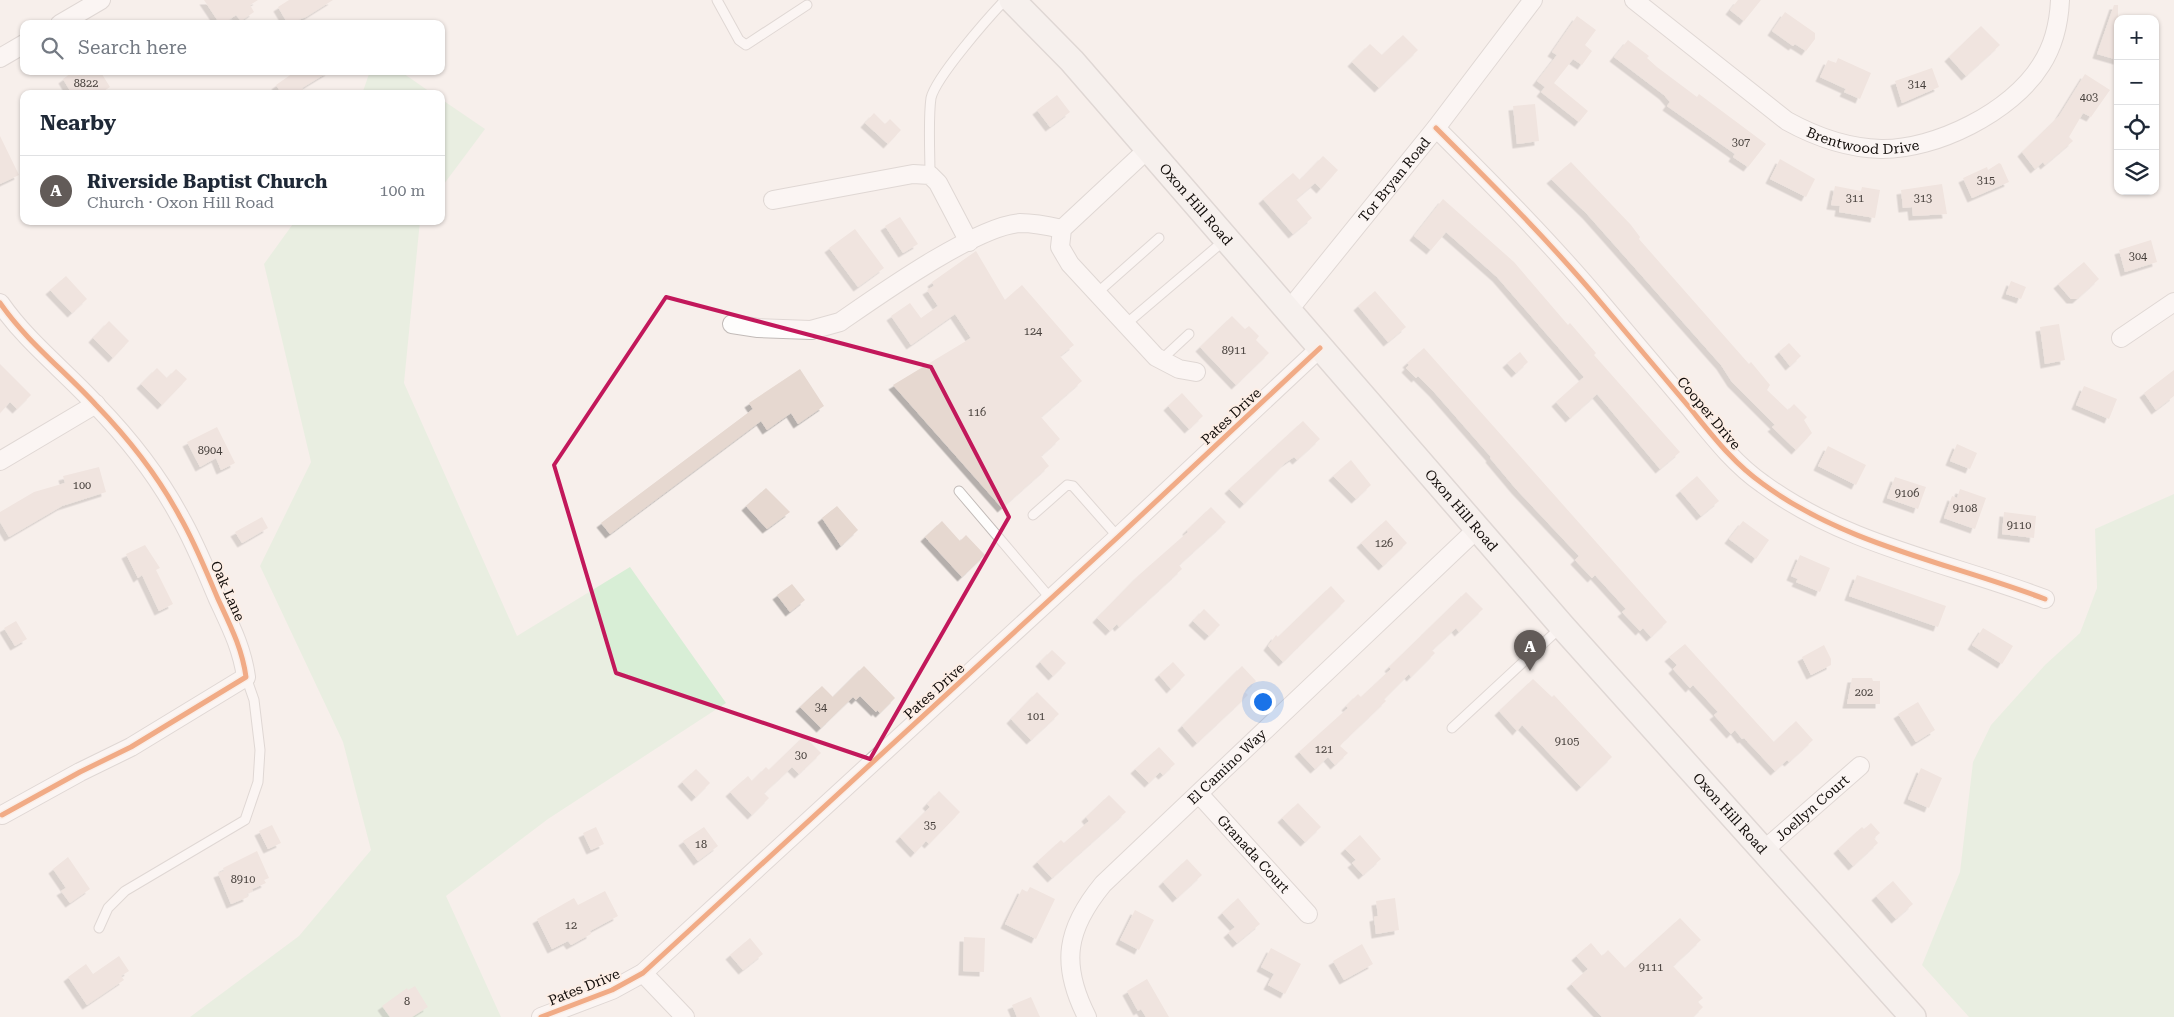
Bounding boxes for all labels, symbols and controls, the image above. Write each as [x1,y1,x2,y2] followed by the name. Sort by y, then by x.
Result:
[2114,15,2159,195] map controls
[2114,15,2159,60] button: +
[20,20,445,75] search box
[38,34,66,62] icon: search
[78,36,187,59] text: Search here
[2114,60,2159,105] button: −
[74,77,98,90] house number: 8822
[1908,78,1927,91] house number: 314
[2080,91,2098,104] house number: 403
[2114,105,2159,150] button: locate
[40,111,116,135] text: Nearby
[1804,124,1921,157] street label: Brentwood Drive
[1355,134,1433,225] street label: Tor Bryan Road
[1732,136,1750,149] house number: 307
[2114,150,2159,195] button: layers
[1156,160,1236,248] street label: Oxon Hill Road
[87,170,327,193] text: Riverside Baptist Church
[1977,174,1995,187] house number: 315
[50,181,62,200] text: A
[379,181,425,200] text: 100 m
[1846,192,1864,205] house number: 311
[1914,192,1932,205] house number: 313
[87,193,274,212] text: Church · Oxon Hill Road
[2129,250,2148,263] house number: 304
[1024,325,1043,338] house number: 124
[1222,344,1246,357] house number: 8911
[1674,373,1744,453] street label: Cooper Drive
[1198,384,1264,448] street label: Pates Drive
[968,406,986,419] house number: 116
[198,444,223,457] house number: 8904
[1422,466,1501,554] street label: Oxon Hill Road
[73,479,91,492] house number: 100
[1895,487,1919,500] house number: 9106
[1953,502,1977,515] house number: 9108
[2007,519,2031,532] house number: 9110
[1375,537,1393,550] house number: 126
[208,558,248,624] street label: Oak Lane
[1514,630,1546,671] pin: A
[901,660,968,722] street label: Pates Drive
[1855,686,1873,699] house number: 202
[1250,689,1276,715] your location
[815,701,828,714] house number: 34
[1027,710,1045,723] house number: 101
[1184,725,1270,808] street label: El Camino Way
[1555,735,1579,748] house number: 9105
[1315,743,1333,756] house number: 121
[795,749,807,762] house number: 30
[1690,770,1770,857] street label: Oxon Hill Road
[1772,772,1852,844] street label: Joellyn Court
[1214,812,1293,896] street label: Granada Court
[924,819,936,832] house number: 35
[695,838,707,851] house number: 18
[231,873,255,886] house number: 8910
[565,919,577,932] house number: 12
[1639,961,1663,974] house number: 9111
[546,965,622,1009] street label: Pates Drive
[404,995,410,1008] house number: 8

